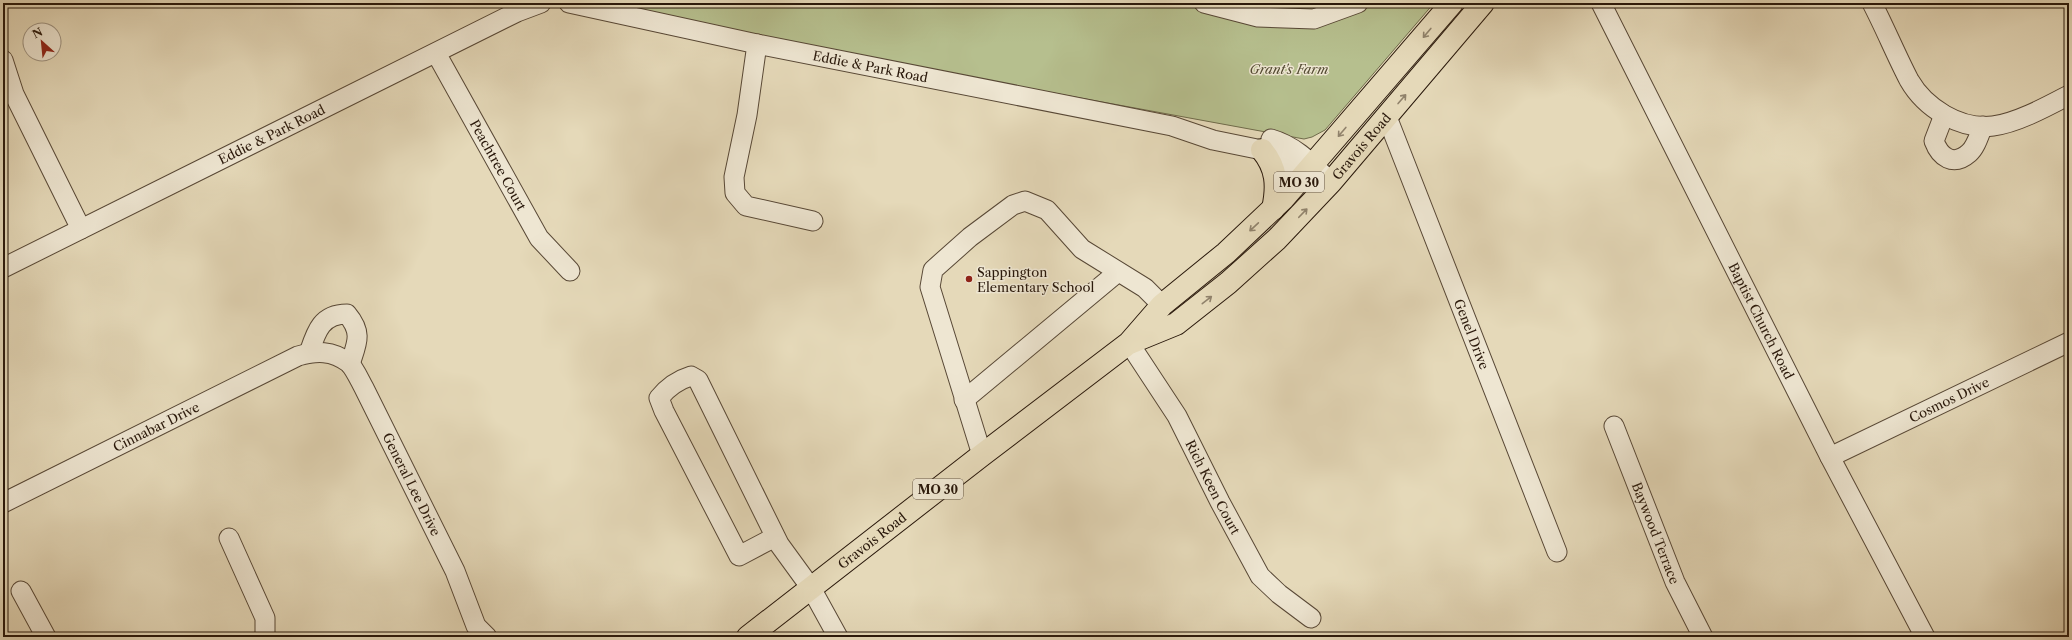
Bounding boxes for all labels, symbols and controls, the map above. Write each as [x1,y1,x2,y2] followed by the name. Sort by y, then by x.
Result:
[22,22,62,62] north arrow
[30,24,45,41] text: N
[1422,27,1431,38] one-way arrow
[811,47,929,86] street label: Eddie & Park Road
[1250,61,1328,77] park label: Grant's Farm
[1397,94,1406,104] one-way arrow
[216,101,328,168] street label: Eddie & Park Road
[1329,110,1394,183] street label: Gravois Road
[467,117,530,213] street label: Peachtree Court
[1338,126,1347,137] one-way arrow
[1274,172,1324,192] road number: MO 30
[1298,208,1308,218] one-way arrow
[1249,222,1259,232] one-way arrow
[1725,260,1797,382] street label: Baptist Church Road
[977,264,1095,295] place label: Sappington Elementary School
[964,274,974,284] marker: Sappington Elementary School
[1201,296,1212,305] one-way arrow
[1451,296,1493,372] street label: Genel Drive
[1906,374,1992,426] street label: Cosmos Drive
[110,399,202,455] street label: Cinnabar Drive
[379,430,444,538] street label: General Lee Drive
[1182,437,1244,537] street label: Rich Keen Court
[913,479,963,499] road number: MO 30
[1629,480,1683,586] street label: Baywood Terrace
[835,509,909,572] street label: Gravois Road

